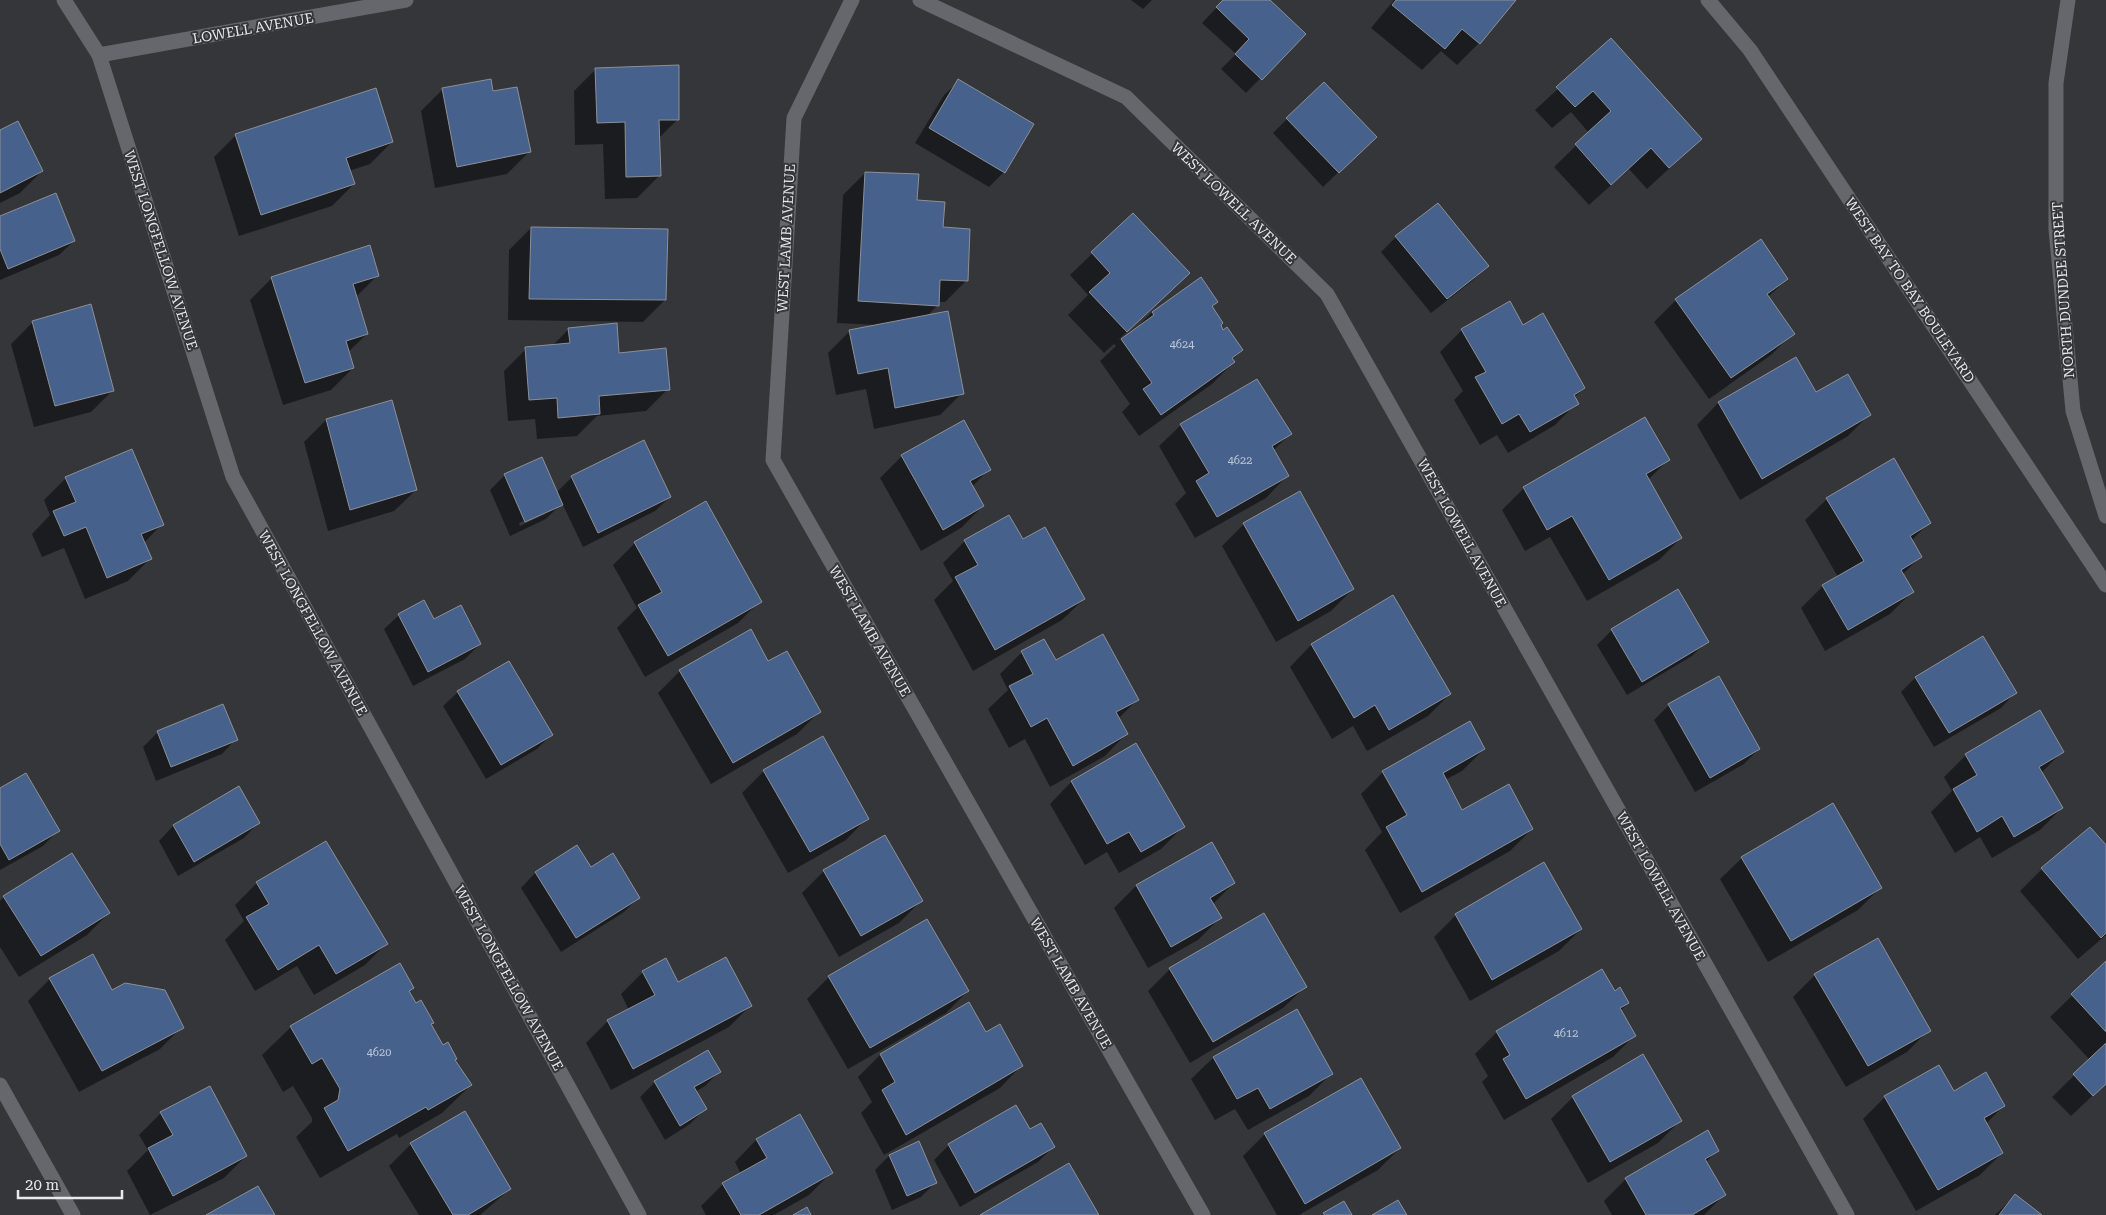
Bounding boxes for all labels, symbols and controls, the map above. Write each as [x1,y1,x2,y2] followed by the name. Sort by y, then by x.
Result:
[191,9,315,47] street label: LOWELL AVENUE
[1168,139,1300,267] street label: WEST LOWELL AVENUE
[121,148,201,352] street label: WEST LONGFELLOW AVENUE
[774,163,798,313] street label: WEST LAMB AVENUE
[1842,194,1978,386] street label: WEST BAY TO BAY BOULEVARD
[2049,201,2077,379] street label: NORTH DUNDEE STREET
[1170,338,1195,351] house number: 4624
[1228,454,1252,467] house number: 4622
[1414,456,1510,610] street label: WEST LOWELL AVENUE
[255,528,371,718] street label: WEST LONGFELLOW AVENUE
[826,563,914,699] street label: WEST LAMB AVENUE
[1613,809,1709,963] street label: WEST LOWELL AVENUE
[451,883,567,1073] street label: WEST LONGFELLOW AVENUE
[1027,915,1115,1051] street label: WEST LAMB AVENUE
[1554,1027,1578,1040] house number: 4612
[367,1046,391,1059] house number: 4620
[18,1168,121,1200] scale bar
[25,1176,60,1194] text: 20 m

